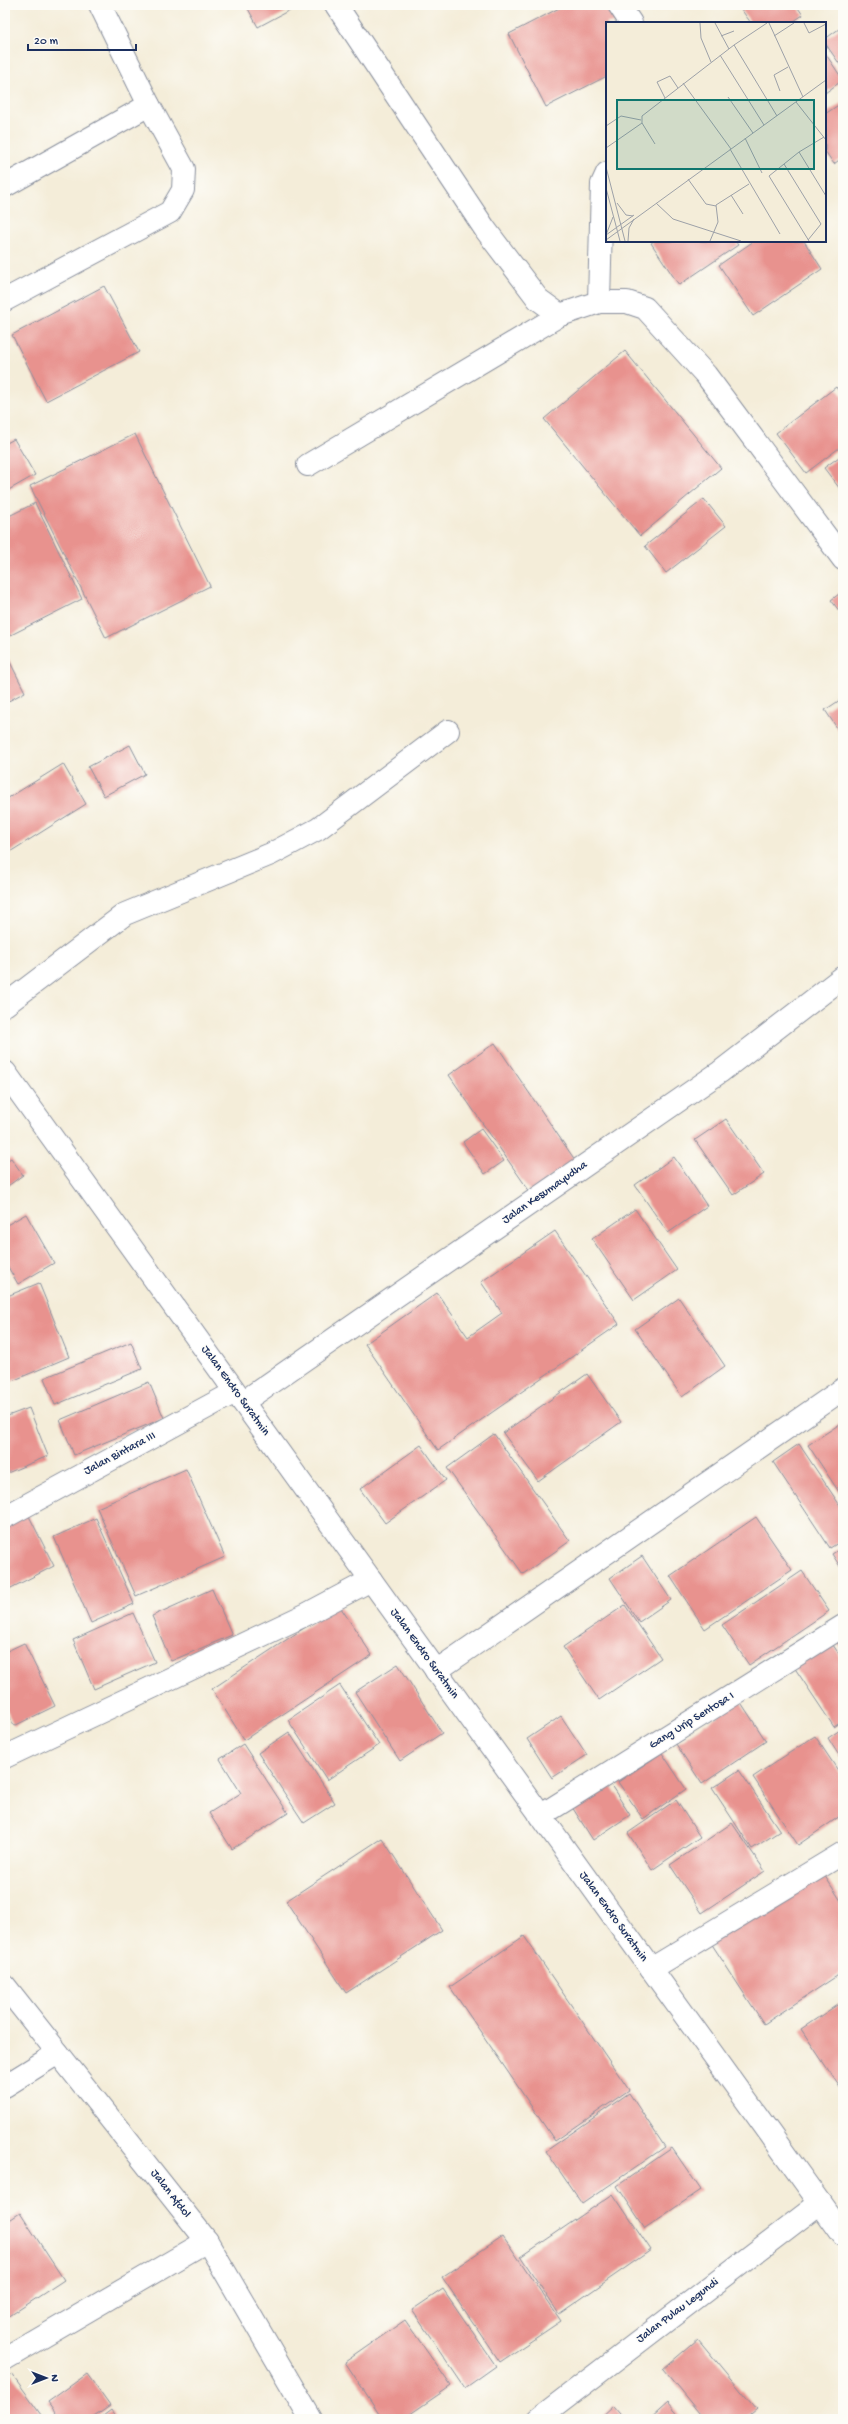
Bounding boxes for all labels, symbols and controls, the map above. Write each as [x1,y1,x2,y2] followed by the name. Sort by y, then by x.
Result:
[606,22,826,242] inset map
[28,26,136,52] scale bar
[34,35,59,49] text: 20 m
[500,1158,590,1228] street label: Jalan Kesumayudha
[198,1343,273,1439] street label: Jalan Endro Suratmin
[82,1429,158,1479] street label: Jalan Bintara III
[387,1606,462,1702] street label: Jalan Endro Suratmin
[647,1689,737,1753] street label: Gang Urip Sentosa I
[576,1869,651,1965] street label: Jalan Endro Suratmin
[147,2167,193,2221] street label: Jalan Afdol
[634,2275,722,2346] street label: Jalan Pulau Legundi
[26,2358,66,2398] north arrow
[48,2374,60,2382] text: N

